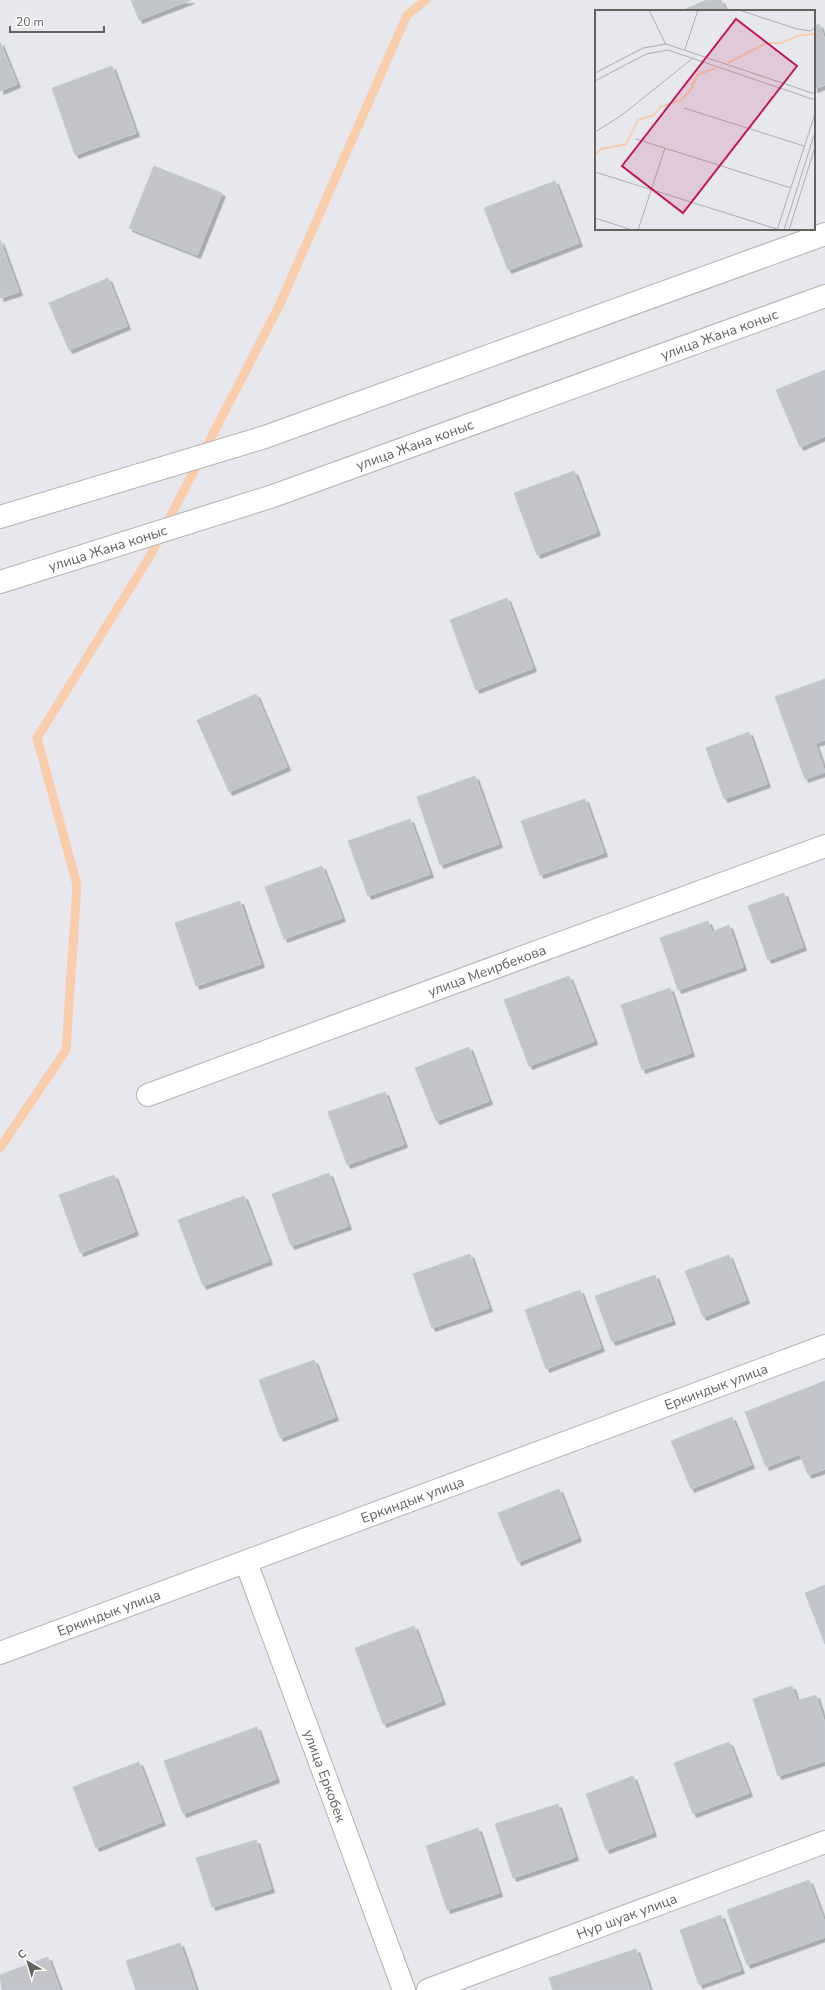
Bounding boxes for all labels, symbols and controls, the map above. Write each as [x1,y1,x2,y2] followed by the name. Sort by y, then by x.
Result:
[10,8,104,34] scale bar
[595,10,815,230] inset map
[16,14,44,30] text: 20 m
[658,305,781,365] street label: улица Жана коныс
[354,415,477,475] street label: улица Жана коныс
[46,521,170,576] street label: улица Жана коныс
[425,940,549,1001] street label: улица Меирбекова
[662,1359,771,1415] street label: Еркиндык улица
[358,1472,467,1528] street label: Еркиндык улица
[55,1585,163,1641] street label: Еркиндык улица
[299,1727,350,1826] street label: улица Еркобек
[574,1889,680,1944] street label: Нур шуак улица
[8,1942,48,1982] north arrow
[15,1946,30,1963] text: С

